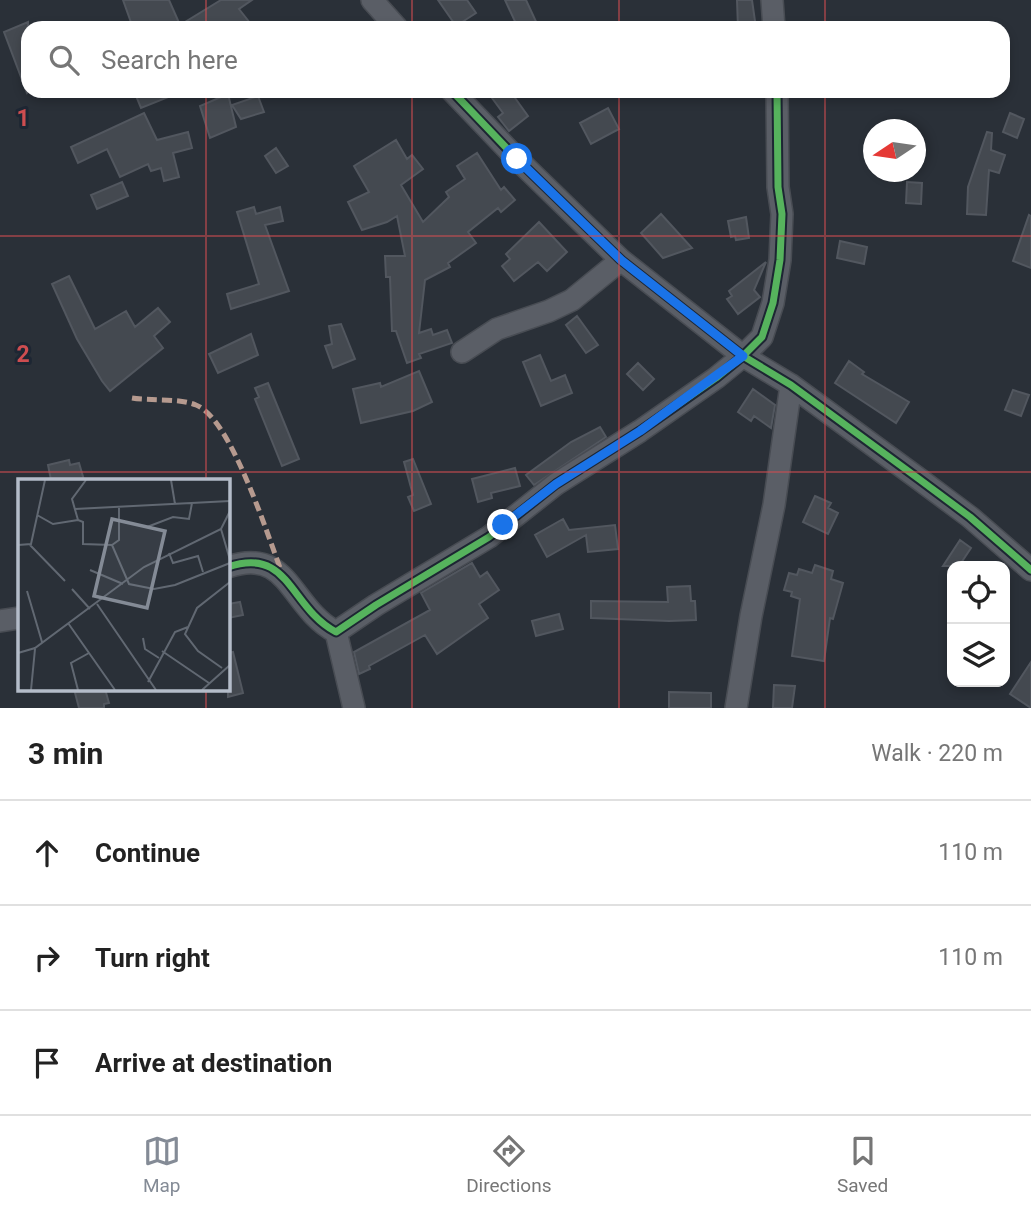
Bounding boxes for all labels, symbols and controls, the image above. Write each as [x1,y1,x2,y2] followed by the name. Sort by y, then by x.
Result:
[21,21,1010,98] search box
[45,41,83,79] icon: search
[101,45,238,75] text: Search here
[16,105,30,132] text: 1
[863,119,926,182] north arrow
[501,143,532,174] route start
[16,341,30,368] text: 2
[18,479,229,690] inset map
[487,509,518,540] route end
[947,561,1010,687] map controls
[947,561,1010,624] button: locate
[947,624,1010,687] button: layers
[28,736,103,771] text: 3 min
[871,740,1003,767] text: Walk · 220 m
[28,834,66,872] icon: ahead
[95,838,200,868] text: Continue
[938,839,1003,866] text: 110 m
[28,939,66,977] icon: right
[95,943,210,973] text: Turn right
[938,944,1003,971] text: 110 m
[28,1044,66,1082] icon: arrive
[95,1048,332,1078] text: Arrive at destination
[143,1132,181,1197] tab: Map
[466,1132,551,1197] tab: Directions
[837,1132,888,1197] tab: Saved

